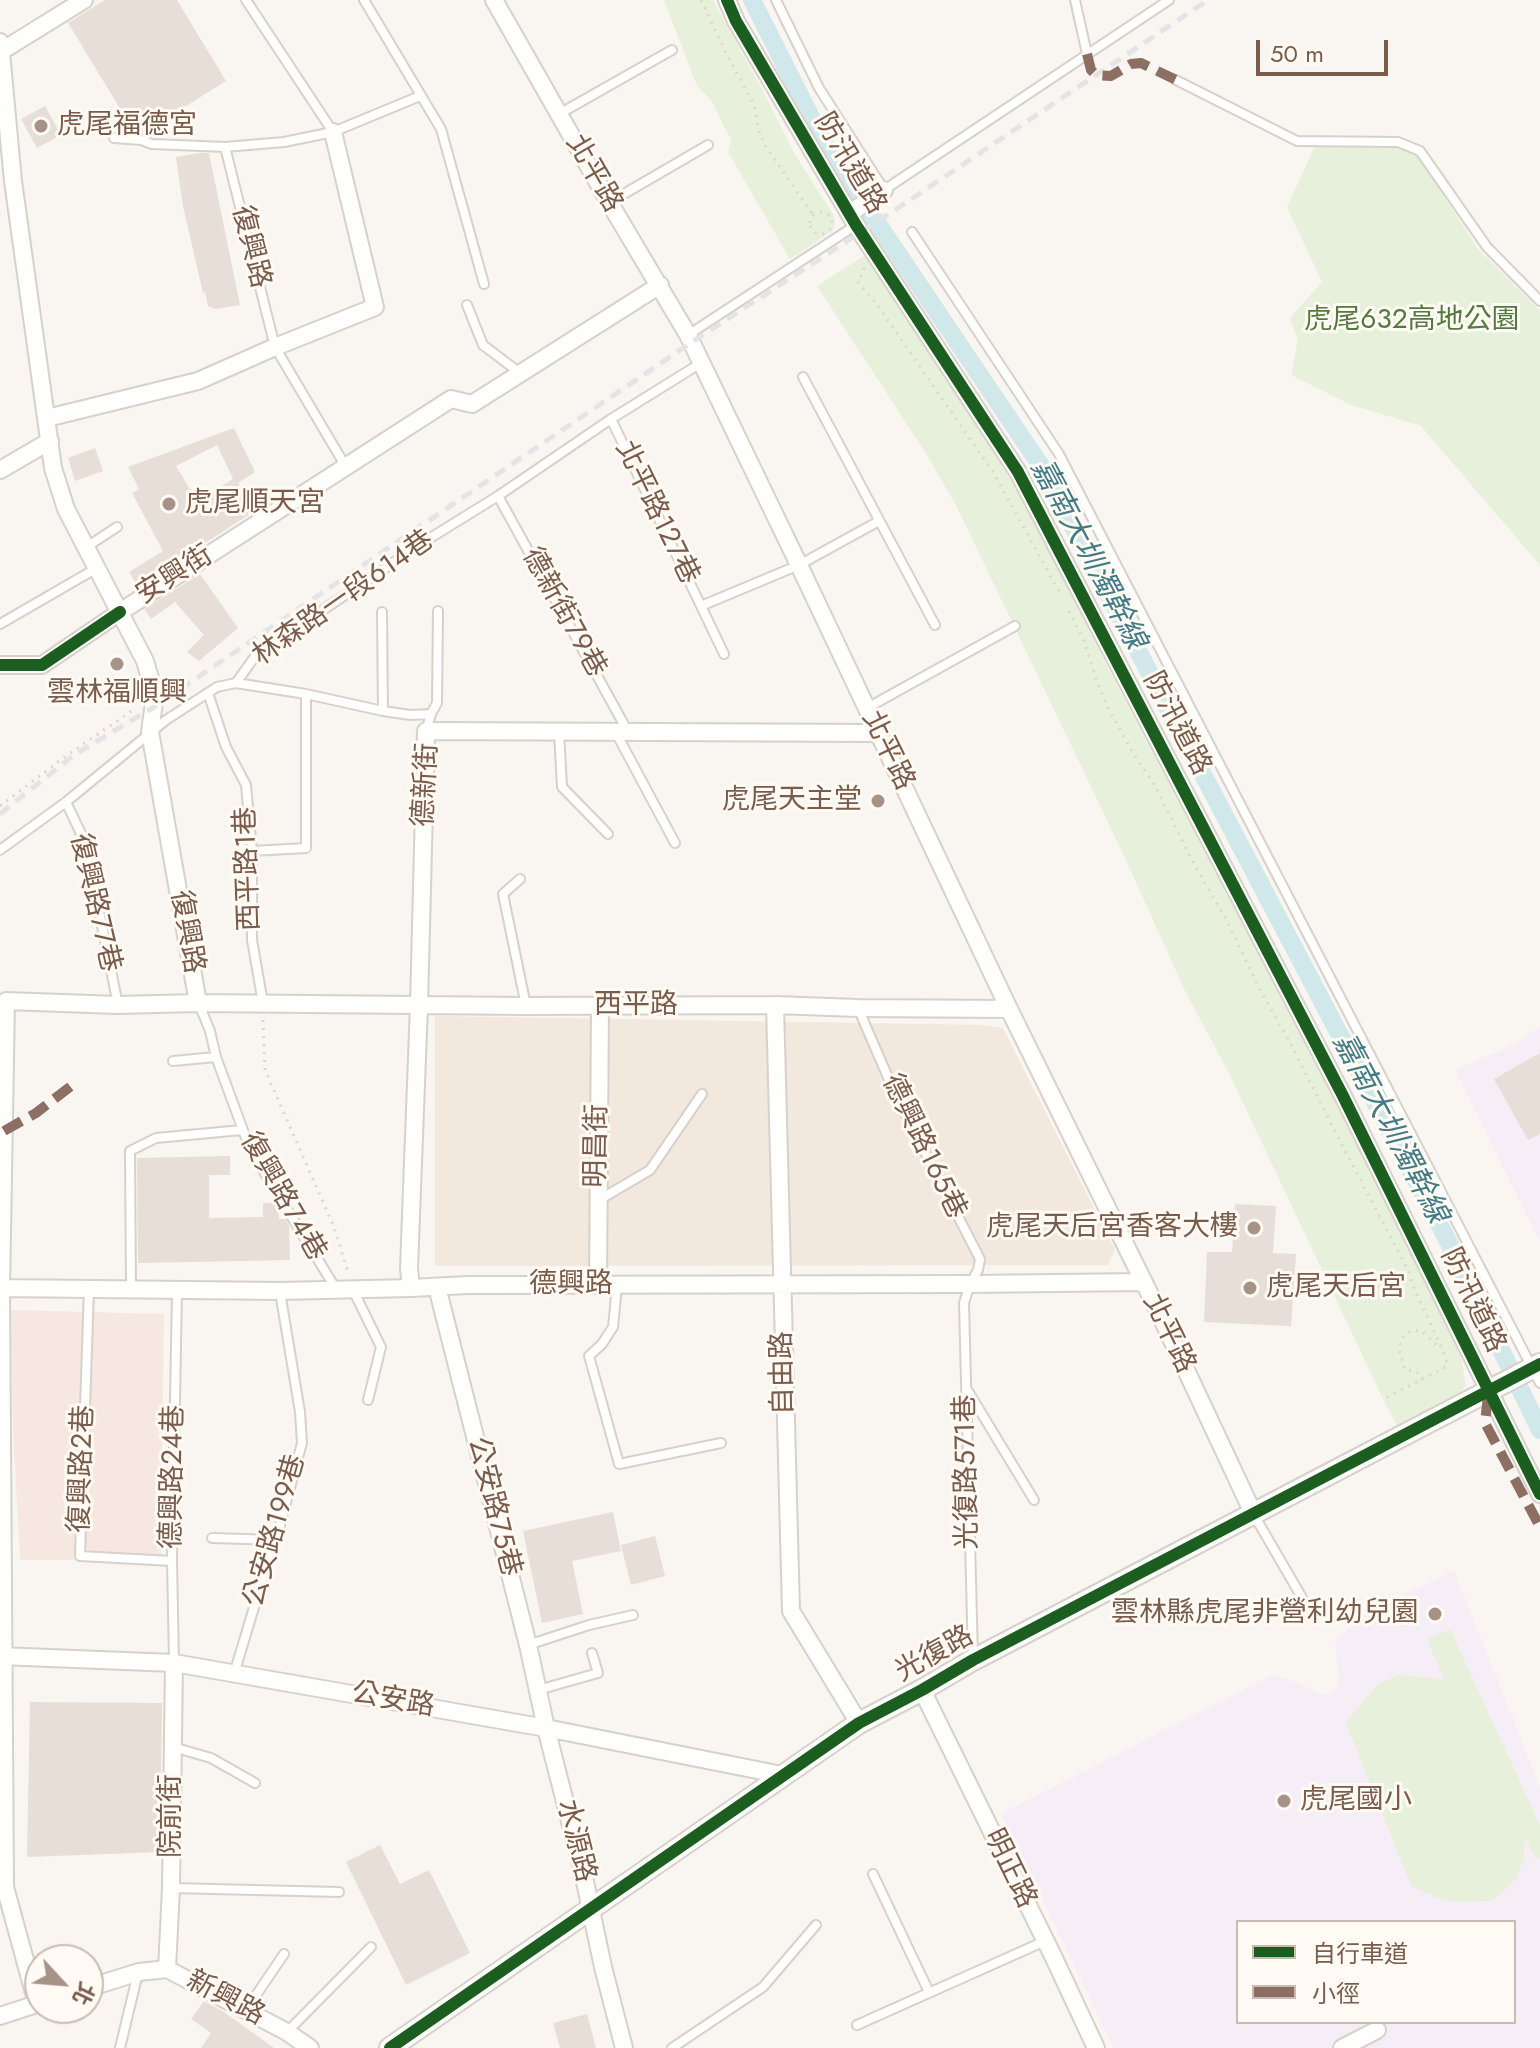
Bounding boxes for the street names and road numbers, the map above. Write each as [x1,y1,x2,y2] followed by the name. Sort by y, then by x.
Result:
[806,107,892,221] street label: 防汛道路
[557,129,629,219] street label: 北平路
[224,202,276,292] street label: 復興路
[607,436,705,590] street label: 北平路127巷
[247,524,441,674] street label: 林森路一段614巷
[130,539,220,613] street label: 安興街
[514,542,612,684] street label: 德新街79巷
[1135,667,1217,781] street label: 防汛道路
[853,706,921,796] street label: 北平路
[408,742,446,828] street label: 德新街
[230,806,268,932] street label: 西平路1巷
[62,830,126,976] street label: 復興路77巷
[162,888,210,976] street label: 復興路
[594,989,678,1023] street label: 西平路
[874,1069,972,1225] street label: 德興路165巷
[580,1104,616,1188] street label: 明昌街
[232,1127,332,1267] street label: 復興路74巷
[1432,1243,1512,1359] street label: 防汛道路
[529,1268,613,1302] street label: 德興路
[1134,1289,1202,1379] street label: 北平路
[766,1331,802,1415] street label: 自由路
[950,1394,986,1550] street label: 光復路571巷
[64,1404,102,1534] street label: 復興路2巷
[156,1405,192,1549] street label: 德興路24巷
[459,1434,527,1580] street label: 公安路75巷
[238,1451,314,1611] street label: 公安路199巷
[890,1620,980,1690] street label: 光復路
[349,1677,437,1725] street label: 公安路
[155,1774,189,1858] street label: 院前街
[549,1796,601,1886] street label: 水源路
[975,1824,1043,1914] street label: 明正路
[180,1964,270,2034] street label: 新興路

